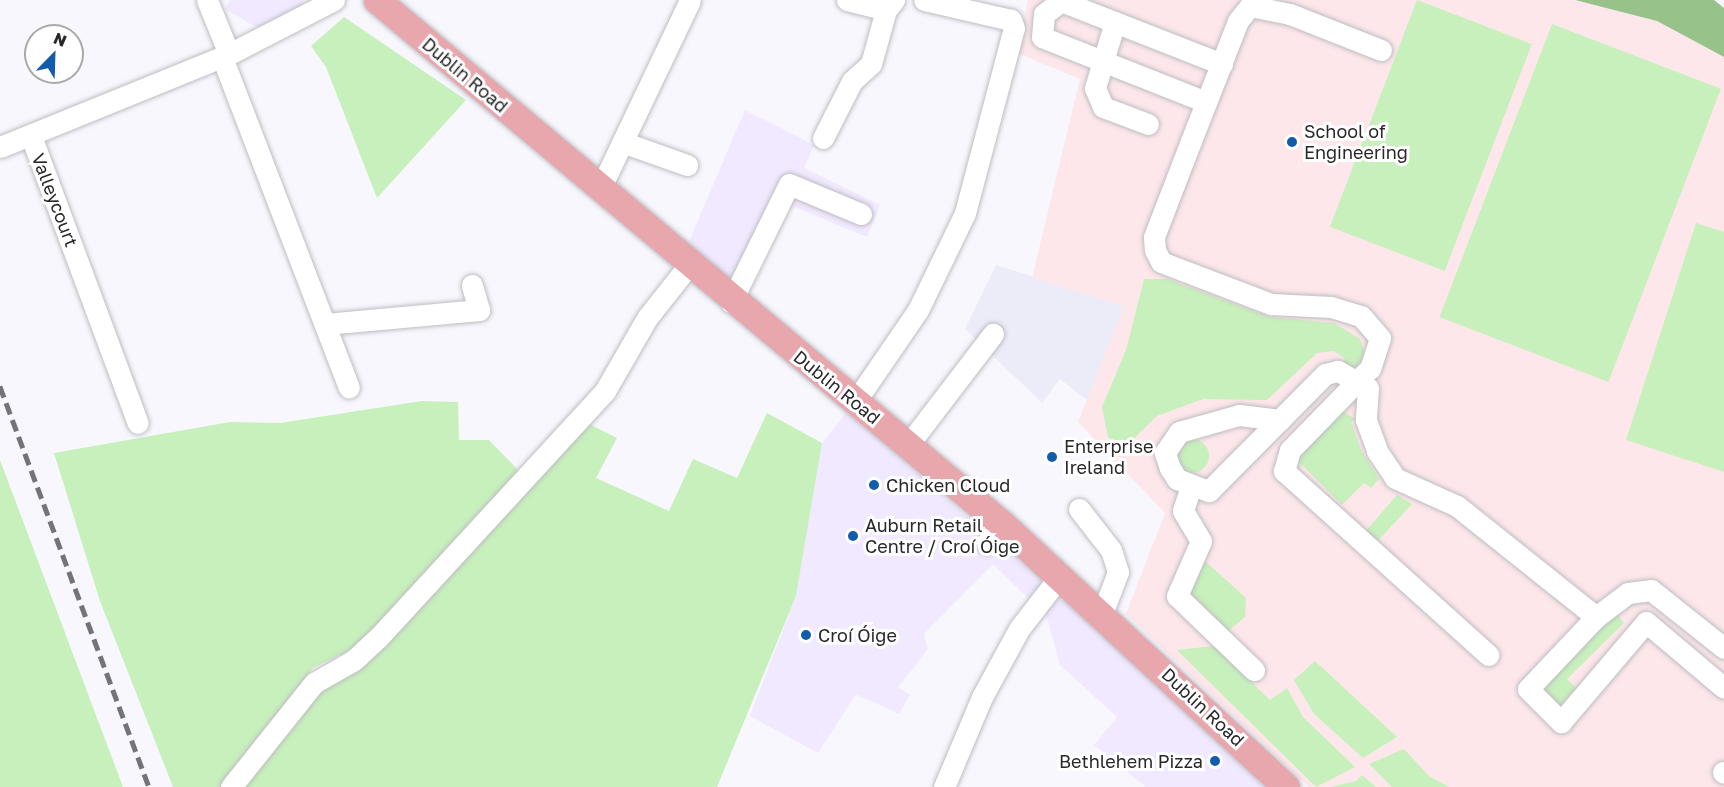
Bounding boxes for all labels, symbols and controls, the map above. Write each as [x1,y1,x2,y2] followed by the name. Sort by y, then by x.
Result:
[24,24,84,84] north arrow
[51,28,70,51] text: N
[418,33,512,117] street label: Dublin Road
[1304,121,1408,164] place label: School of Engineering
[1285,135,1299,149] marker: School of Engineering
[27,150,83,250] street label: Valleycourt
[789,346,885,428] street label: Dublin Road
[1064,436,1153,478] place label: Enterprise Ireland
[1045,450,1059,464] marker: Enterprise Ireland
[886,474,1010,496] place label: Chicken Cloud
[867,478,881,492] marker: Chicken Cloud
[865,515,1020,558] place label: Auburn Retail Centre / Croí Óige
[846,529,860,543] marker: Auburn Retail Centre / Croí Óige
[818,624,897,646] place label: Croí Óige
[799,628,813,642] marker: Croí Óige
[1157,663,1249,751] street label: Dublin Road
[1059,750,1203,772] place label: Bethlehem Pizza
[1208,754,1222,768] marker: Bethlehem Pizza

